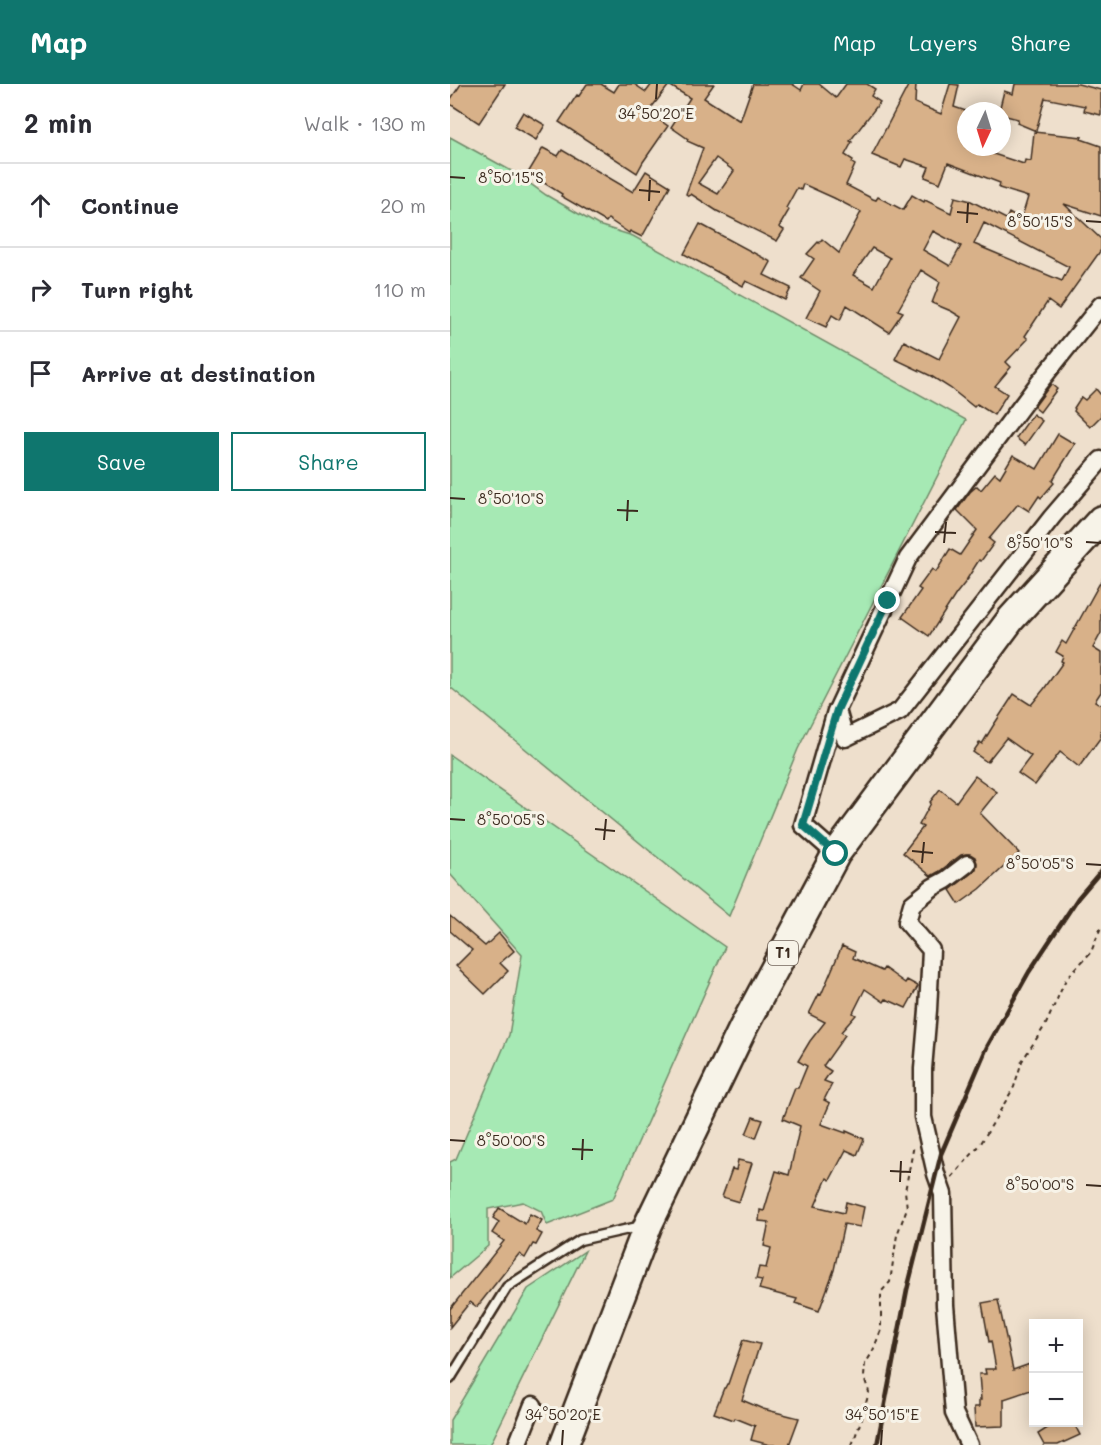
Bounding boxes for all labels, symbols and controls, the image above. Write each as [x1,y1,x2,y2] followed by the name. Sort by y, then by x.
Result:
[30,24,87,60] text: Map
[833,29,876,56] text: Map
[909,29,978,56] text: Layers
[1011,29,1071,56] text: Share
[957,102,1011,156] north arrow
[618,103,694,123] text: 34°50'20"E
[24,106,92,140] text: 2 min
[303,110,426,136] text: Walk · 130 m
[478,167,544,187] text: 8°50'15"S
[24,189,57,222] icon: ahead
[81,191,179,220] text: Continue
[380,192,426,218] text: 20 m
[1007,211,1073,231] text: 8°50'15"S
[24,273,57,306] icon: right
[81,275,193,304] text: Turn right
[373,276,426,302] text: 110 m
[24,357,57,390] icon: arrive
[81,359,316,388] text: Arrive at destination
[24,432,219,491] button: Save
[231,432,426,491] button: Share
[478,488,544,508] text: 8°50'10"S
[1007,532,1073,552] text: 8°50'10"S
[874,587,900,613] route end
[477,809,545,829] text: 8°50'05"S
[822,840,848,866] route start
[1006,853,1074,873] text: 8°50'05"S
[768,941,798,965] road number: T1
[477,1130,545,1150] text: 8°50'00"S
[1006,1174,1074,1194] text: 8°50'00"S
[1029,1319,1083,1427] map controls
[1029,1319,1083,1373] button: +
[1029,1373,1083,1427] button: −
[525,1404,601,1424] text: 34°50'20"E
[845,1404,919,1424] text: 34°50'15"E

